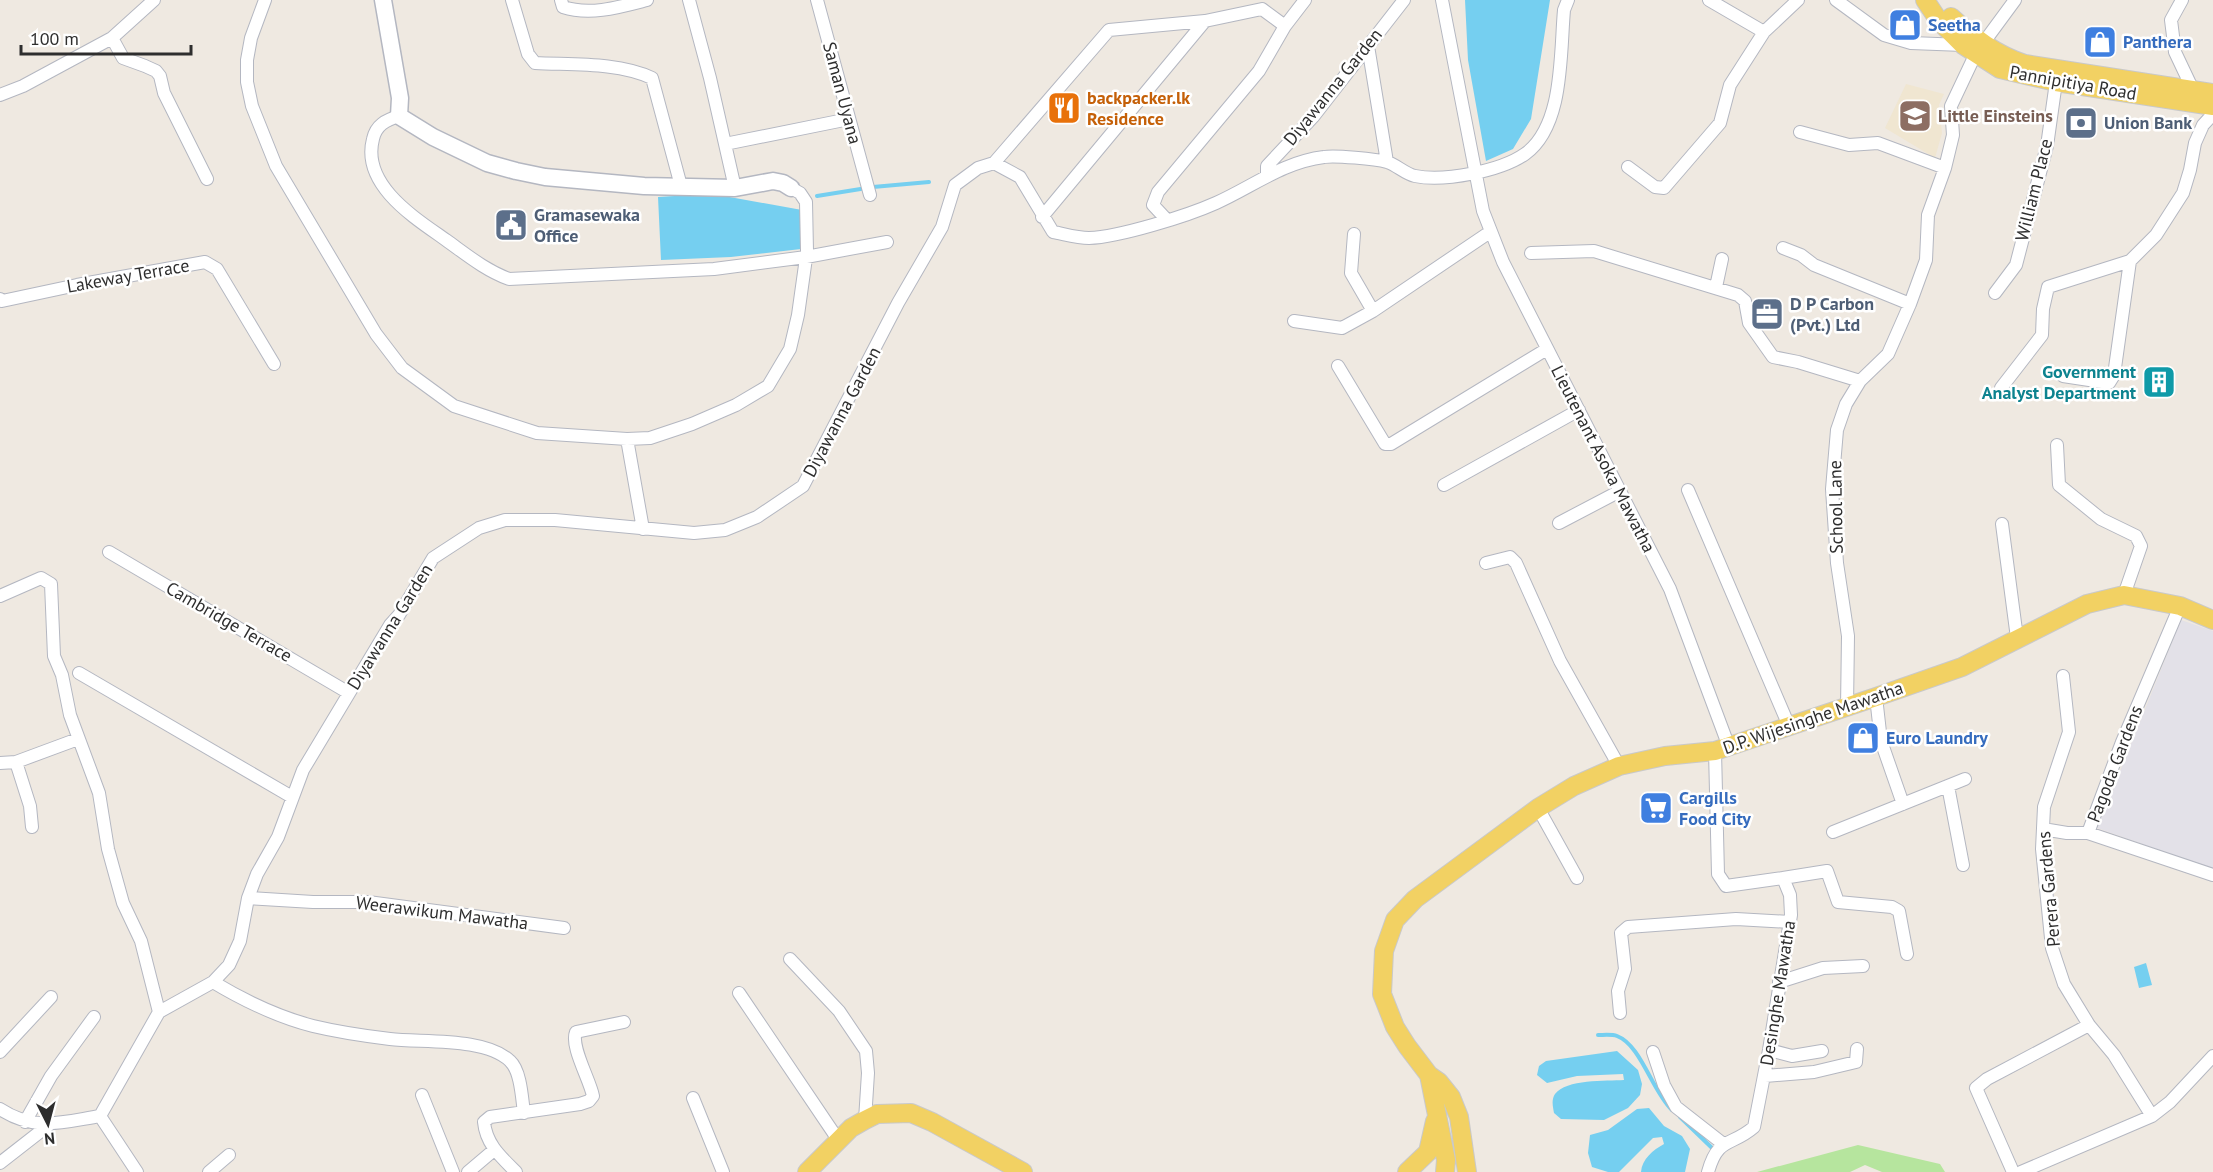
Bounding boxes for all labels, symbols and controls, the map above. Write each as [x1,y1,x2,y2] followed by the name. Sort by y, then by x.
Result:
[1887,7,1923,43] shop icon: Seetha
[1928,13,1981,36] place label: Seetha
[21,18,190,56] scale bar
[1278,23,1387,150] street label: Diyawanna Garden
[2082,24,2118,60] shop icon: Panthera
[30,27,79,50] text: 100 m
[2123,30,2192,53] place label: Panthera
[818,39,867,146] street label: Saman Uyana
[2008,60,2138,105] street label: Pannipitiya Road
[1087,86,1190,130] place label: backpacker.lk Residence
[1046,90,1082,126] restaurant icon: backpacker.lk Residence
[1897,98,1933,134] school or university icon: Little Einsteins
[1938,104,2053,127] place label: Little Einsteins
[2063,105,2099,141] bank icon: Union Bank
[2104,111,2192,134] place label: Union Bank
[2010,136,2057,243] street label: William Place
[534,203,640,247] place label: Gramasewaka Office
[493,207,529,243] public building icon: Gramasewaka Office
[65,253,191,298] street label: Lakeway Terrace
[1790,292,1874,336] place label: D P Carbon (Pvt.) Ltd
[1749,296,1785,332] office icon: D P Carbon (Pvt.) Ltd
[798,343,886,481] street label: Diyawanna Garden
[1982,360,2137,404] place label: Government Analyst Department
[1546,361,1661,556] street label: Lieutenant Asoka Mawatha
[2141,364,2177,400] building icon: Government Analyst Department
[1823,460,1848,554] street label: School Lane
[342,559,438,694] street label: Diyawanna Garden
[162,576,296,667] street label: Cambridge Terrace
[1720,676,1906,759] street label: D.P. Wijesinghe Mawatha
[2082,702,2147,826] street label: Pagoda Gardens
[1845,720,1881,756] shop icon: Euro Laundry
[1886,726,1988,749] place label: Euro Laundry
[1679,786,1751,830] place label: Cargills Food City
[1638,790,1674,826] supermarket icon: Cargills Food City
[2032,830,2065,948] street label: Perera Gardens
[355,891,529,934] street label: Weerawikum Mawatha
[1755,919,1800,1067] street label: Desinghe Mawatha
[18,1094,78,1154] north arrow
[43,1128,56,1149] text: N

